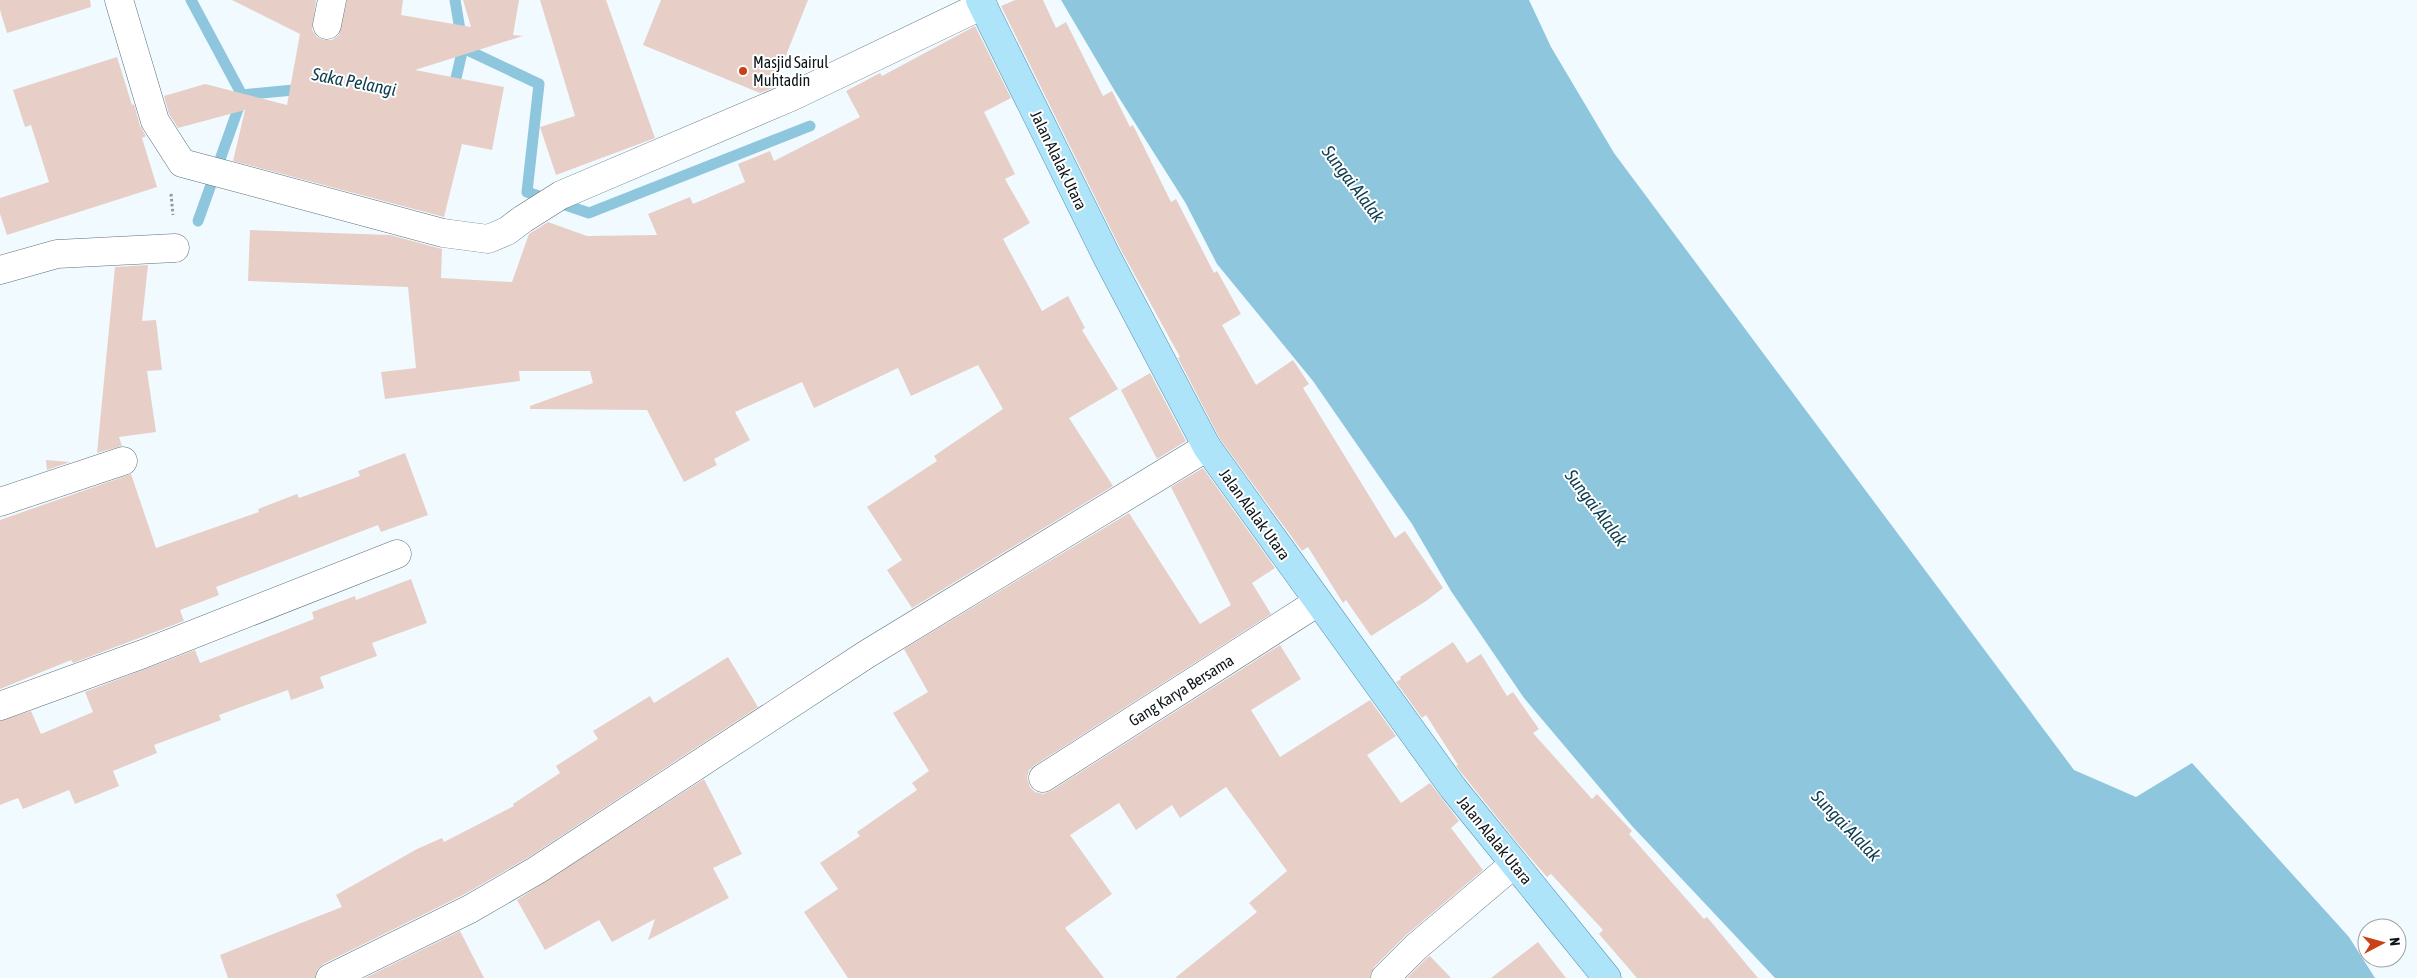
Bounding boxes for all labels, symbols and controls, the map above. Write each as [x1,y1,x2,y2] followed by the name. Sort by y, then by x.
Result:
[753,53,829,89] place label: Masjid Sairul Muhtadin
[309,63,398,100] water label: Saka Pelangi
[737,65,749,77] marker: Masjid Sairul Muhtadin
[1027,108,1091,212] street label: Jalan Alalak Utara
[1317,140,1390,227] water label: Sungai Alalak
[1560,464,1633,551] water label: Sungai Alalak
[1216,465,1294,563] street label: Jalan Alalak Utara
[1125,651,1237,730] street label: Gang Karya Bersama
[1807,785,1886,866] water label: Sungai Alalak
[1454,792,1536,888] street label: Jalan Alalak Utara
[2357,918,2407,968] north arrow
[2387,937,2403,947] text: N

